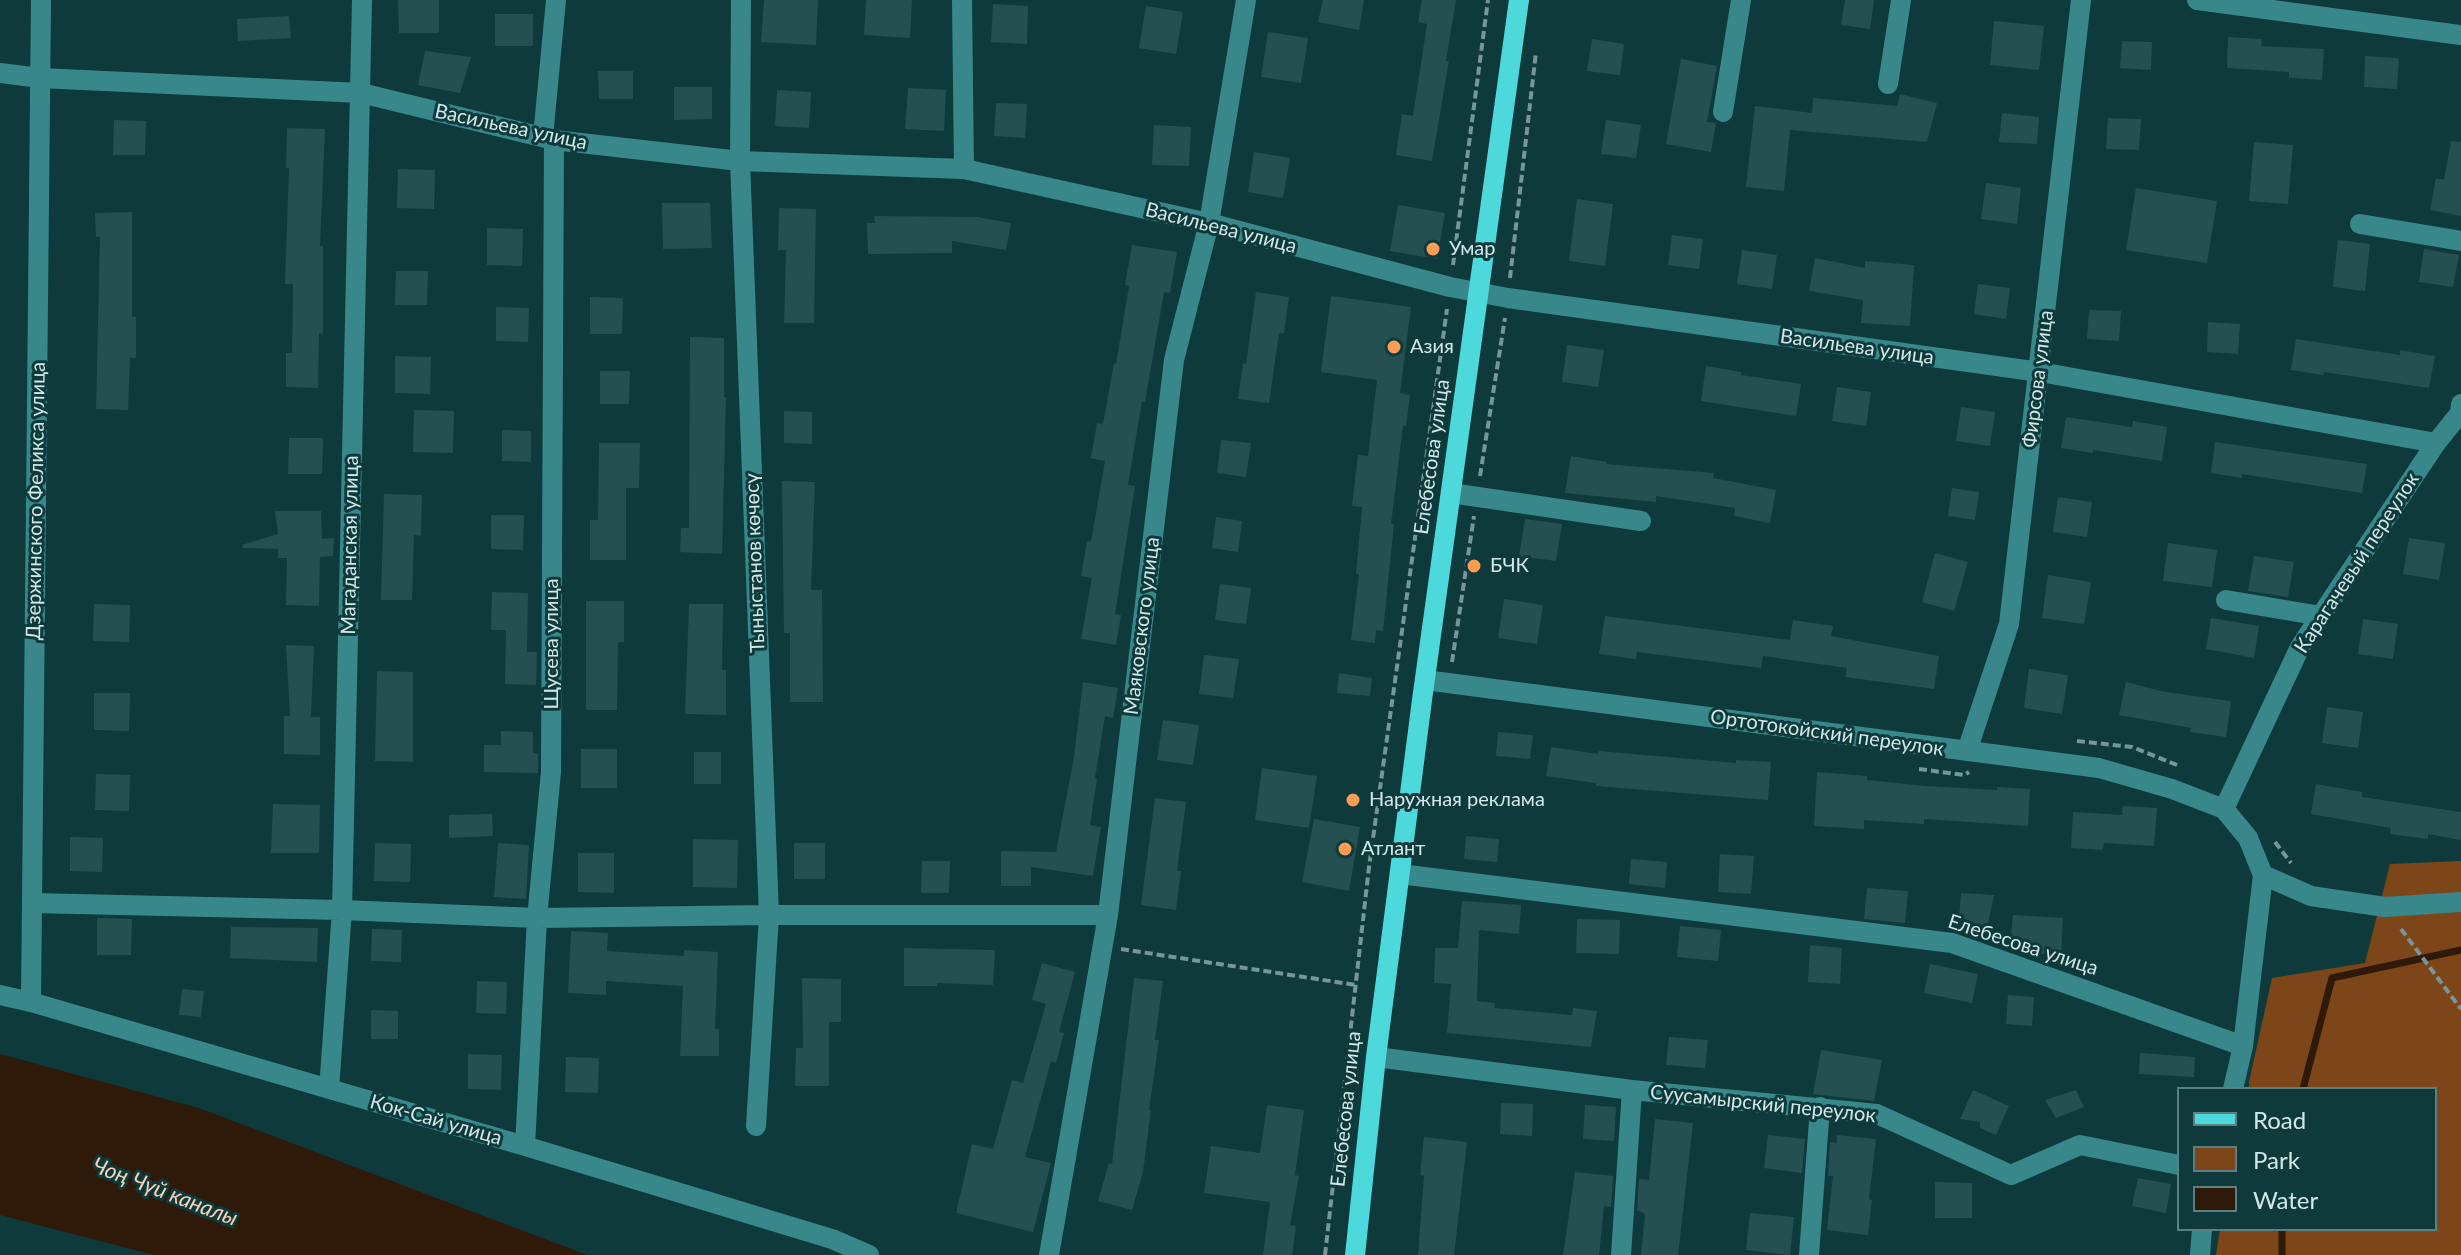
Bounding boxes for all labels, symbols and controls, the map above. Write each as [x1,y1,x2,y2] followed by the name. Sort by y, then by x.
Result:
[433,99,589,155] street label: Васильева улица
[1143,198,1299,258] street label: Васильева улица
[1449,237,1495,261] place label: Умар
[1424,240,1442,258] marker: Умар
[2018,309,2058,449] street label: Фирсова улица
[1778,324,1936,370] street label: Васильева улица
[1410,335,1454,359] place label: Азия
[1385,338,1403,356] marker: Азия
[22,362,50,640] street label: Дзержинского Феликса улица
[1409,378,1455,536] street label: Елебесова улица
[336,455,364,635] street label: Магаданская улица
[2290,468,2424,658] street label: Карагачевый переулок
[740,473,770,653] street label: Тыныстанов көчөсү
[1119,536,1165,716] street label: Маяковского улица
[1490,554,1529,578] place label: БЧК
[1465,557,1483,575] marker: БЧК
[540,578,564,710] street label: Щусева улица
[1709,705,1945,761] street label: Ортотокойский переулок
[1369,788,1545,812] place label: Наружная реклама
[1344,791,1362,809] marker: Наружная реклама
[1361,837,1425,861] place label: Атлант
[1336,840,1354,858] marker: Атлант
[1945,909,2101,981] street label: Елебесова улица
[1326,1030,1366,1188] street label: Елебесова улица
[1649,1080,1877,1128] street label: Суусамырский переулок
[2177,1087,2437,1231] legend
[367,1090,505,1150] street label: Кок-Сай улица
[2253,1105,2306,1134] text: Road
[2253,1145,2300,1174] text: Park
[89,1152,241,1232] water label: Чоң Чүй каналы
[2253,1185,2318,1214] text: Water

